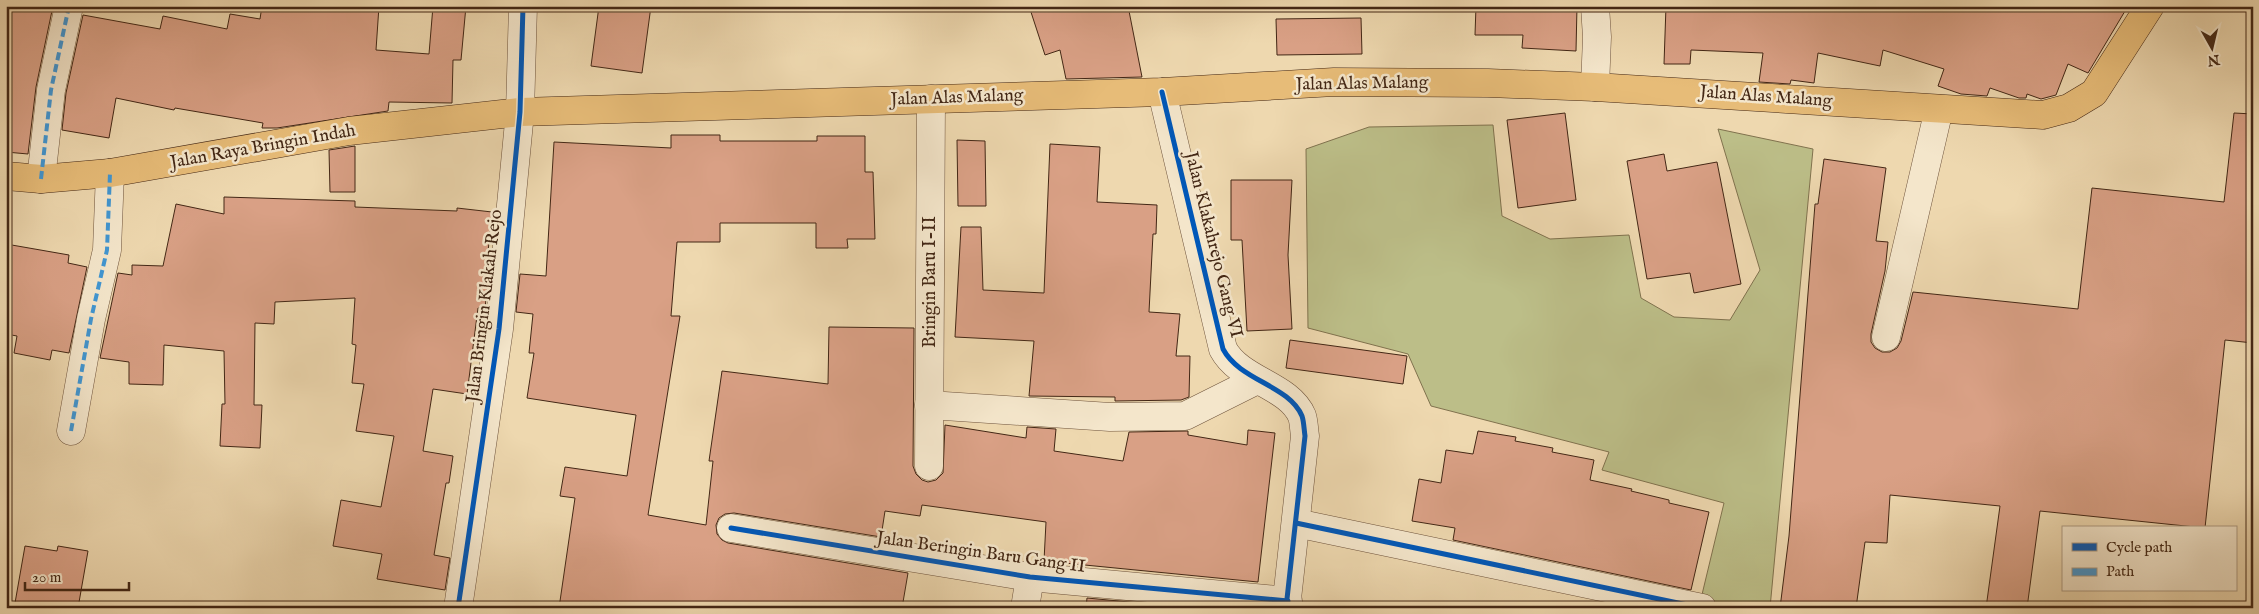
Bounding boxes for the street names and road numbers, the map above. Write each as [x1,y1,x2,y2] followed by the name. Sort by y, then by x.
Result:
[1293,71,1429,97] street label: Jalan Alas Malang
[1697,81,1833,113] street label: Jalan Alas Malang
[888,84,1024,112] street label: Jalan Alas Malang
[167,119,358,175] street label: Jalan Raya Bringin Indah
[1178,147,1247,341] street label: Jalan Klakahrejo Gang VI
[461,208,508,406] street label: Jalan Bringin Klakah Rejo
[919,216,942,348] street label: Bringin Baru I-II
[873,527,1087,579] street label: Jalan Beringin Baru Gang II

